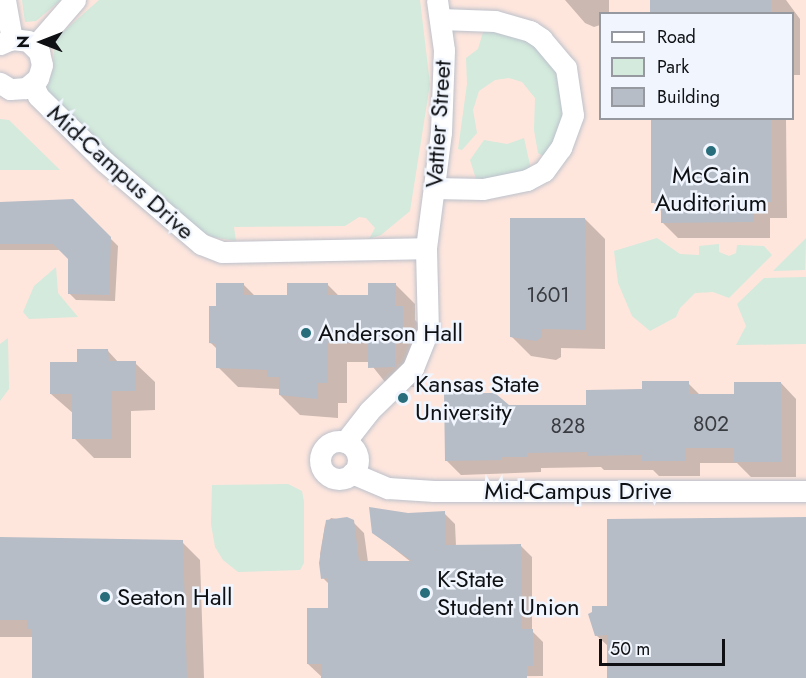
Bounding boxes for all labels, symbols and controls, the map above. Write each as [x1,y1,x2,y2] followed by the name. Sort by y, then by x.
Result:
[12,12,72,72] north arrow
[599,12,794,120] legend
[657,24,696,50] text: Road
[12,36,35,48] text: N
[657,54,689,80] text: Park
[419,59,457,189] street label: Vattier Street
[657,84,720,110] text: Building
[42,99,200,245] street label: Mid-Campus Drive
[704,144,718,158] marker: McCain Auditorium
[655,161,767,217] place label: McCain Auditorium
[526,282,570,308] house number: 1601
[318,319,463,347] place label: Anderson Hall
[299,326,313,340] marker: Anderson Hall
[415,370,539,426] place label: Kansas State University
[396,391,410,405] marker: Kansas State University
[693,411,729,437] house number: 802
[551,413,585,439] house number: 828
[484,477,672,505] street label: Mid-Campus Drive
[437,565,580,621] place label: K-State Student Union
[117,583,232,611] place label: Seaton Hall
[418,586,432,600] marker: K-State Student Union
[98,590,112,604] marker: Seaton Hall
[602,627,728,665] scale bar
[610,636,650,662] text: 50 m

